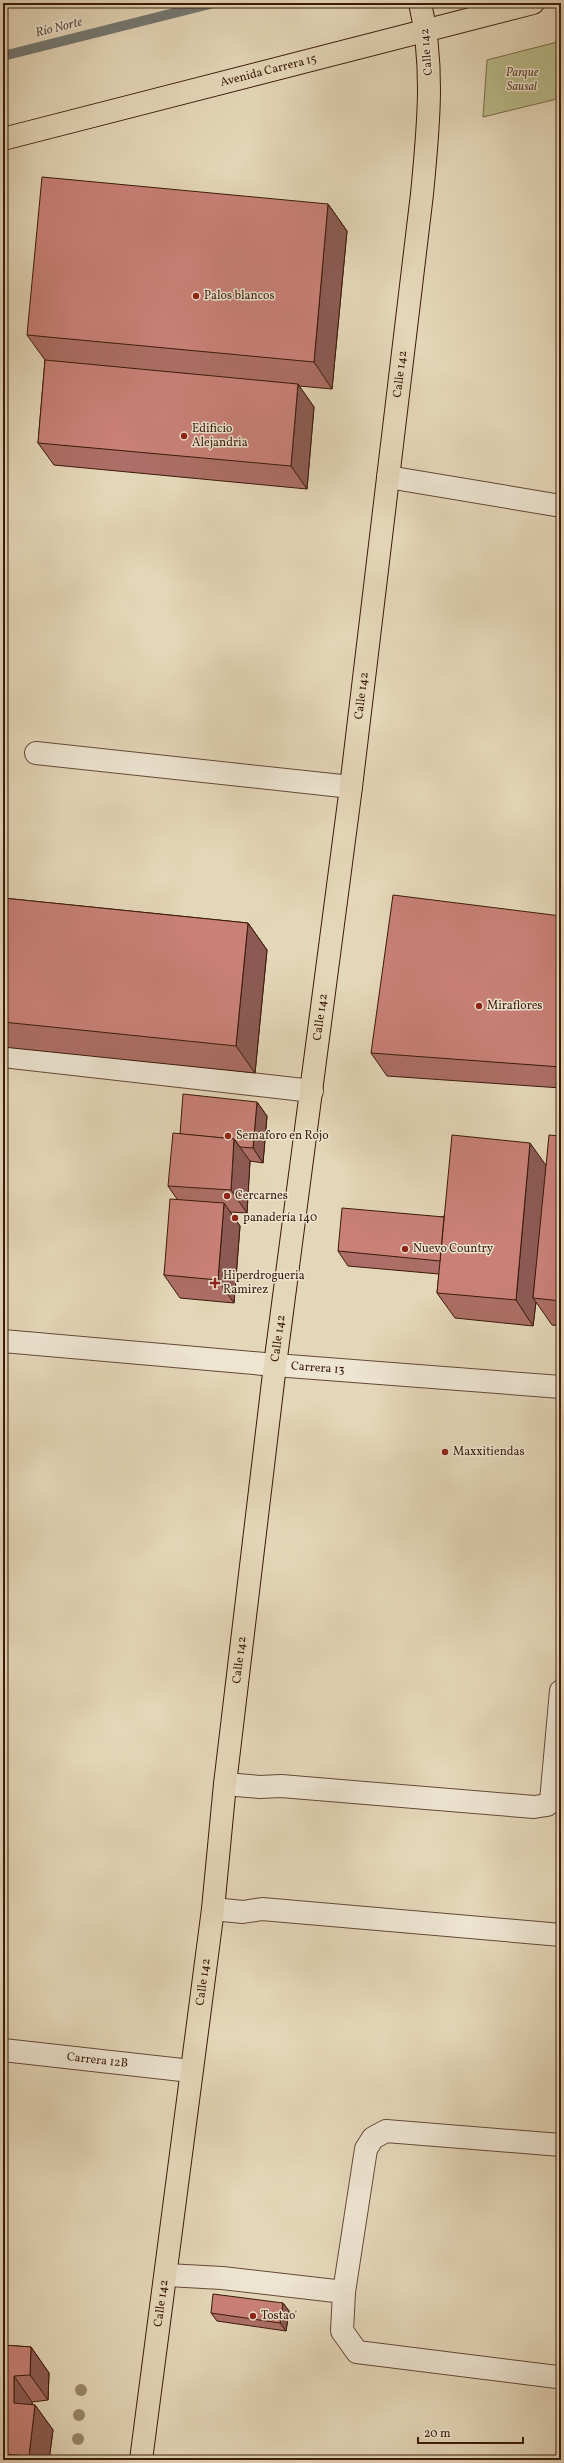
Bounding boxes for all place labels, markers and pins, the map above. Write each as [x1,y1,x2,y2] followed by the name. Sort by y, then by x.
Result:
[204,288,275,304] place label: Palos blancos
[191,291,201,301] marker: Palos blancos
[192,421,248,451] place label: Edificio Alejandria
[179,431,189,441] marker: Edificio Alejandria
[487,998,543,1014] place label: Miraflores
[474,1001,484,1011] marker: Miraflores
[236,1128,329,1144] place label: Semaforo en Rojo
[223,1131,233,1141] marker: Semaforo en Rojo
[235,1188,288,1204] place label: Cercarnes
[222,1191,232,1201] marker: Cercarnes
[243,1210,317,1226] place label: panadería 140
[230,1213,240,1223] marker: panadería 140
[413,1241,494,1257] place label: Nuevo Country
[400,1244,410,1254] marker: Nuevo Country
[223,1268,305,1298] place label: Hiperdrogueria Ramirez
[210,1278,220,1288] marker: Hiperdrogueria Ramirez
[453,1444,525,1460] place label: Maxxitiendas
[440,1447,450,1457] marker: Maxxitiendas
[261,2308,297,2324] place label: Tostao'
[248,2311,258,2321] marker: Tostao'

